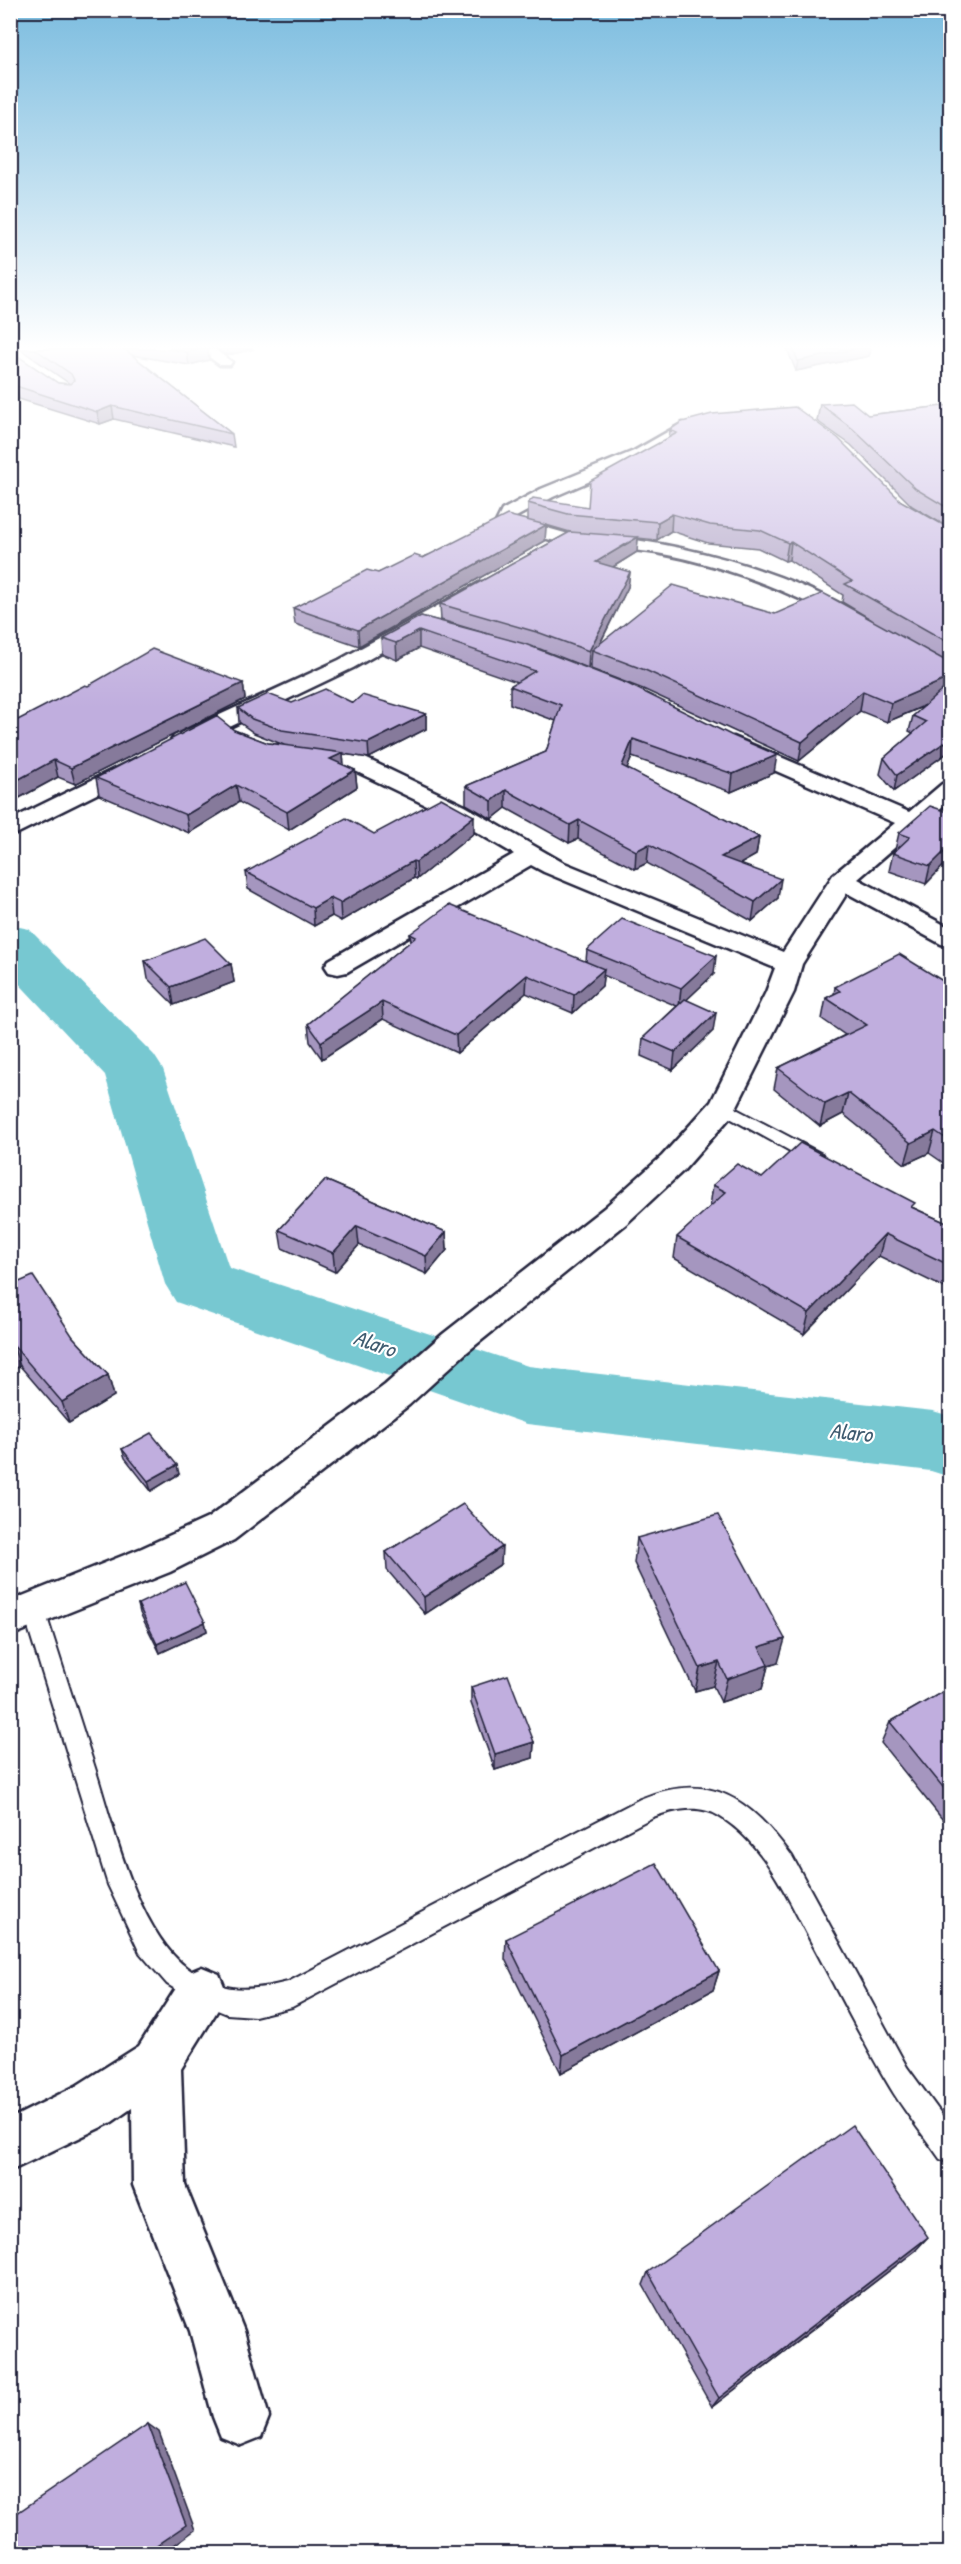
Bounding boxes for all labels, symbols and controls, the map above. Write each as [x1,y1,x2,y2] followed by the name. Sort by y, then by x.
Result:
[350,1322,402,1365] water label: Alaro
[828,1415,876,1449] water label: Alaro

